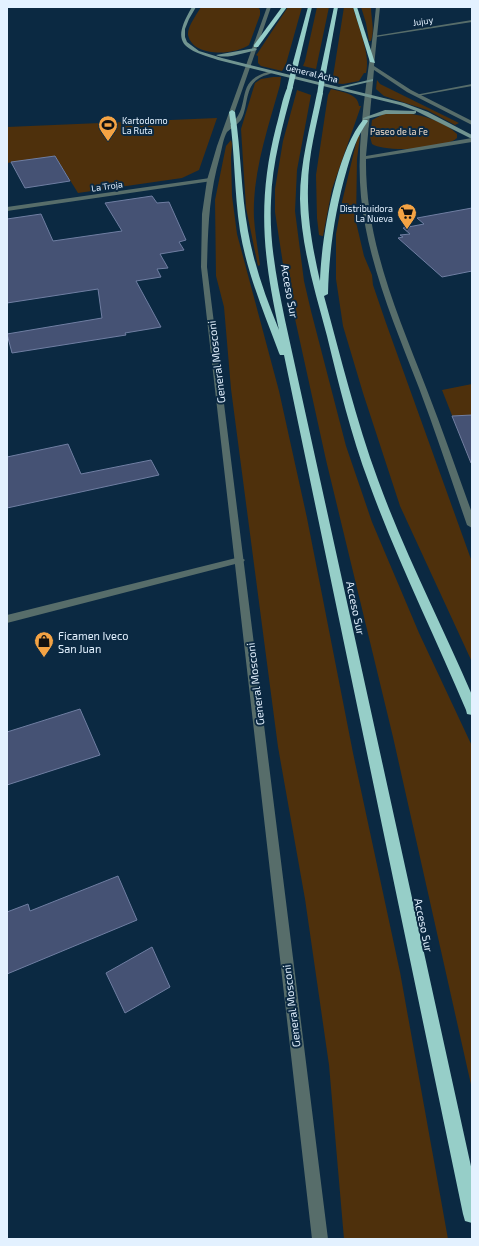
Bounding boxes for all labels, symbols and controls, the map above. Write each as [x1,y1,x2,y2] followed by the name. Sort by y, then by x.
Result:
[412,14,434,28] street label: Jujuy
[285,61,339,85] street label: General Acha
[97,114,119,142] sports icon: Kartodomo La Ruta
[122,115,168,136] place label: Kartodomo La Ruta
[370,126,428,137] park label: Paseo de la Fe
[91,178,123,194] street label: La Troja
[396,202,418,230] supermarket icon: Distribuidora La Nueva
[340,203,393,224] place label: Distribuidora La Nueva
[279,263,301,320] street label: Acceso Sur
[204,320,228,404] street label: General Mosconi
[344,580,368,637] street label: Acceso Sur
[58,629,129,655] place label: Ficamen Iveco San Juan
[33,630,55,658] shop icon: Ficamen Iveco San Juan
[243,642,267,726] street label: General Mosconi
[412,897,436,954] street label: Acceso Sur
[279,964,303,1048] street label: General Mosconi

